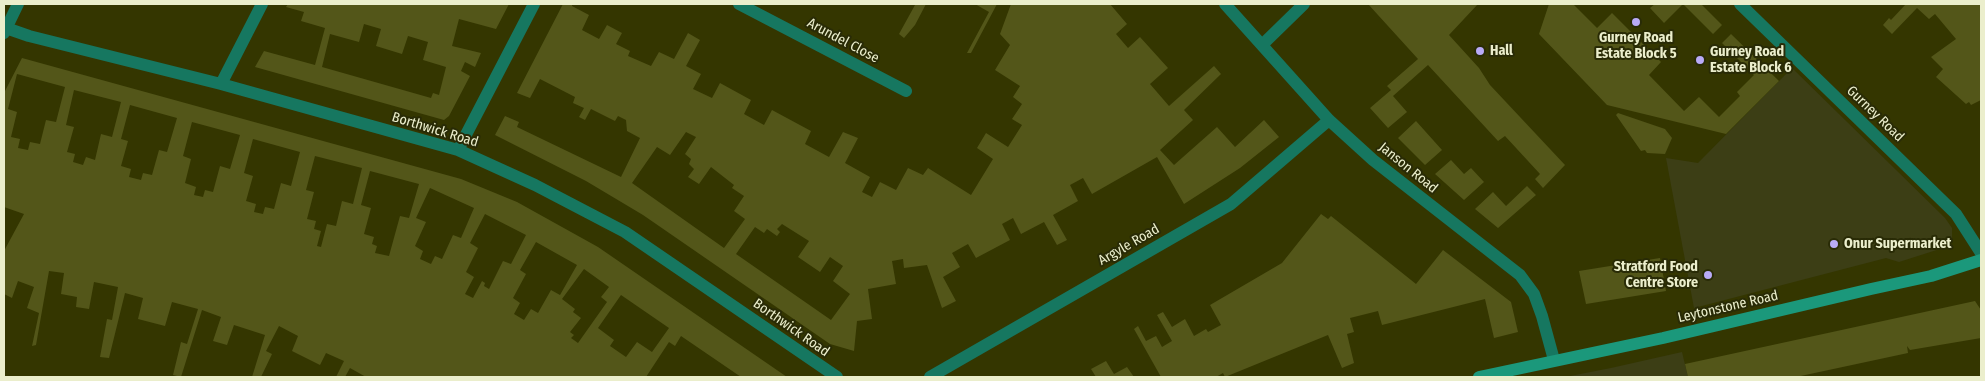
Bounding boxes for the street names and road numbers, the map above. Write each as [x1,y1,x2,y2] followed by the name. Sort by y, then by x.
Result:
[804,15,882,67] street label: Arundel Close
[1843,83,1907,145] street label: Gurney Road
[390,109,480,151] street label: Borthwick Road
[1375,139,1441,197] street label: Janson Road
[1095,221,1163,269] street label: Argyle Road
[1676,287,1780,327] street label: Leytonstone Road
[750,295,832,361] street label: Borthwick Road

